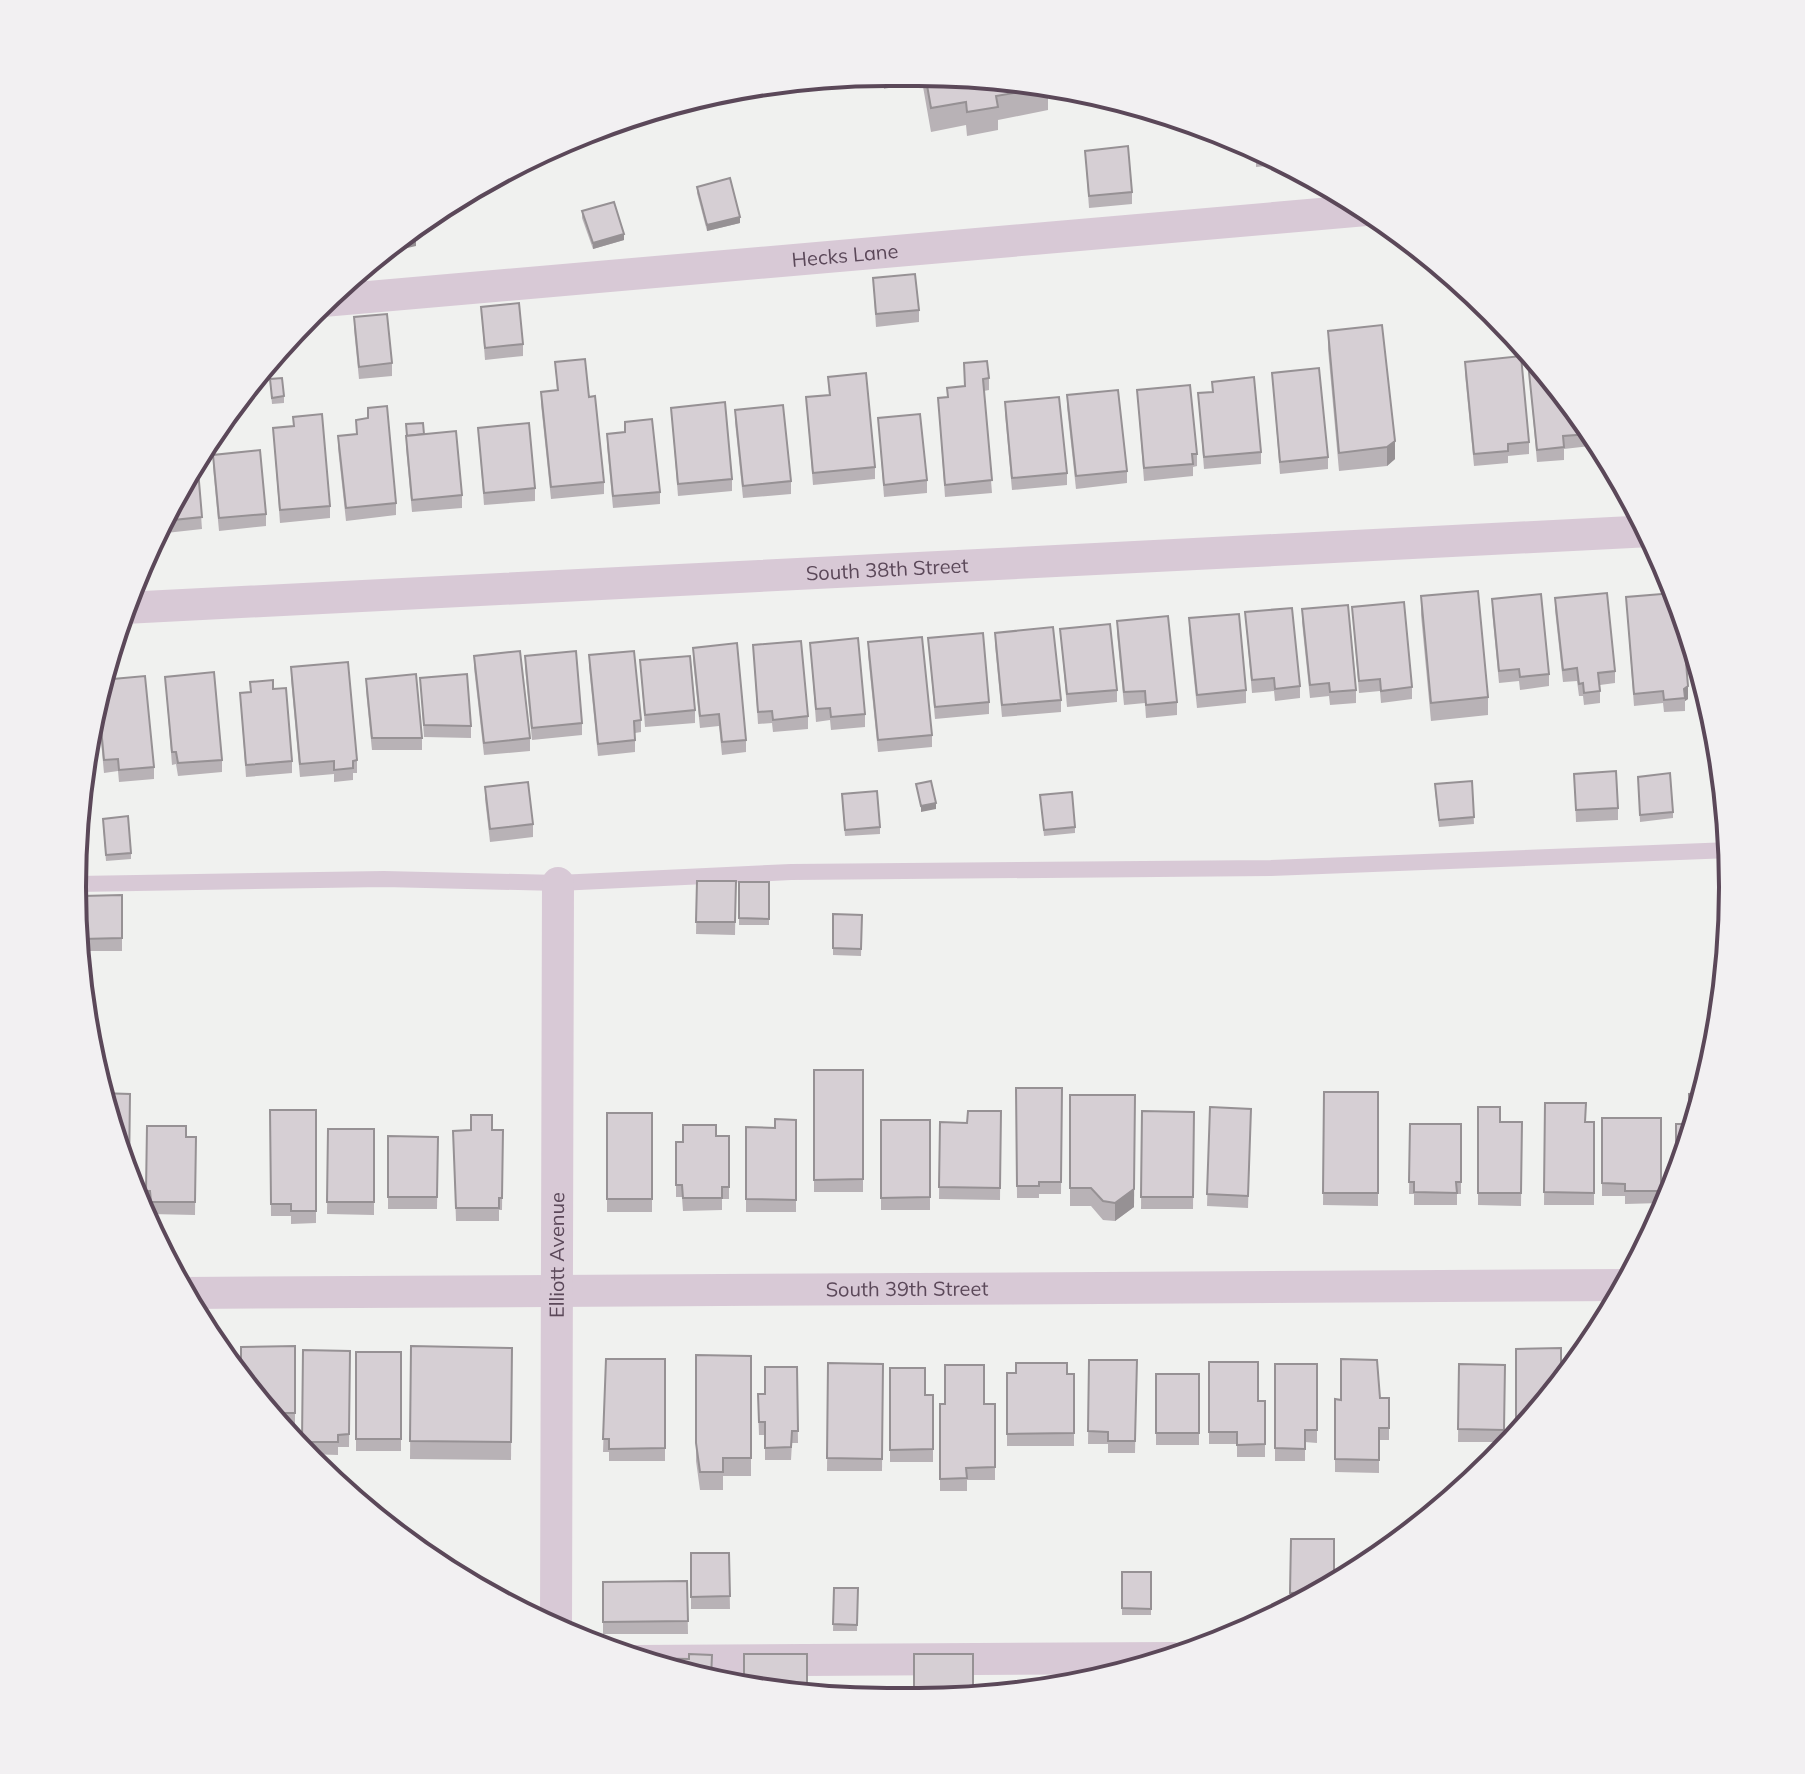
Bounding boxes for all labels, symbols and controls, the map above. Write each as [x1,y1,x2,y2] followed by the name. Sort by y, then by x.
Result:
[791,238,899,272] street label: Hecks Lane
[805,552,969,586] street label: South 38th Street
[544,1192,569,1318] street label: Elliott Avenue
[826,1276,988,1301] street label: South 39th Street

